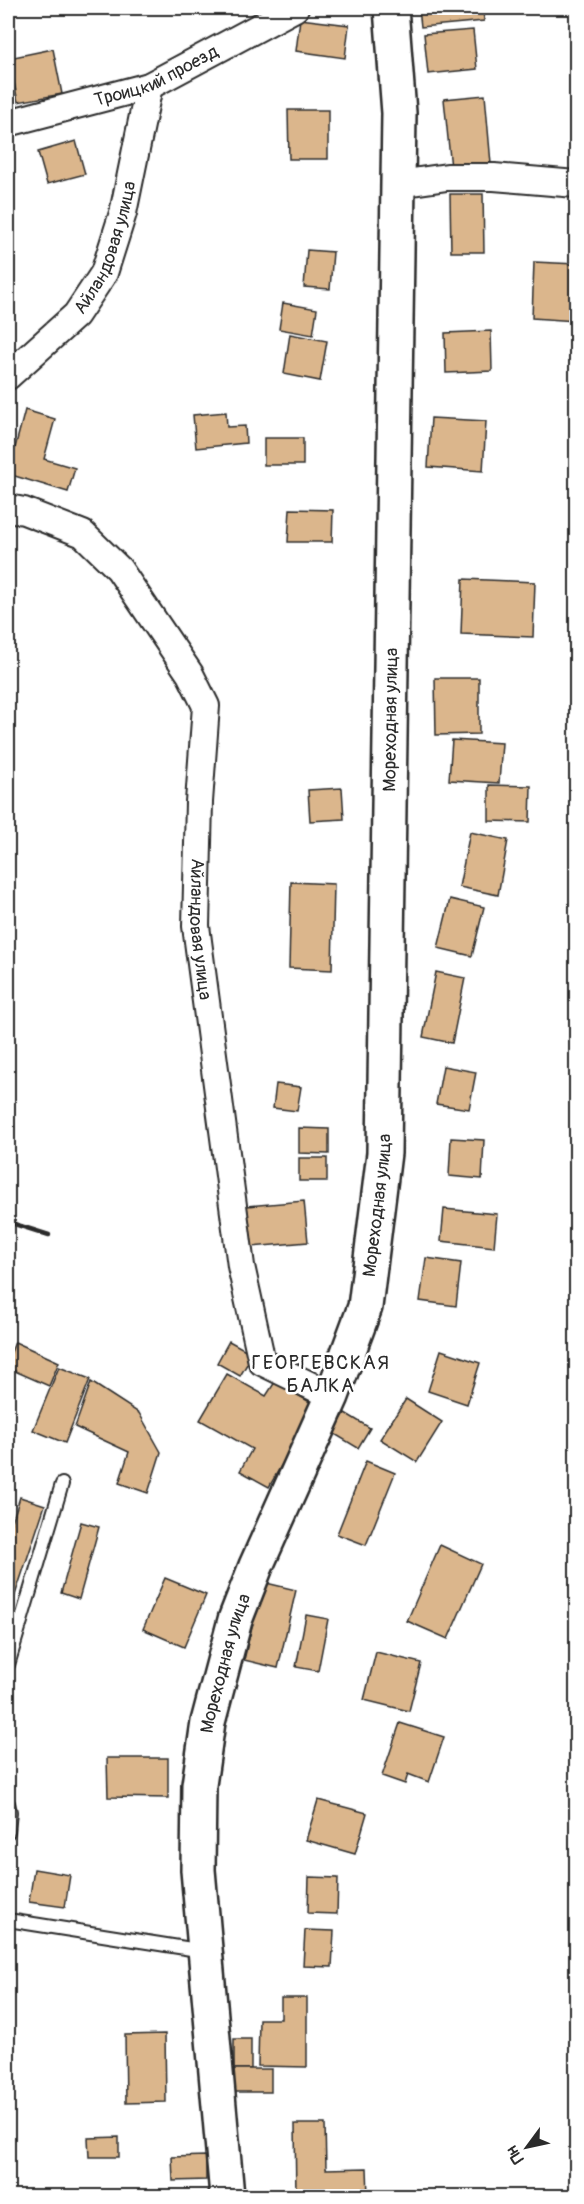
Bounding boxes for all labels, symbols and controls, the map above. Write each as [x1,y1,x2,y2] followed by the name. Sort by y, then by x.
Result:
[92,40,222,111] street label: Троицкий проезд
[68,179,141,318] street label: Айландовая улица
[378,648,403,792] street label: Мореходная улица
[184,858,217,1001] street label: Айландовая улица
[357,1133,396,1278] street label: Мореходная улица
[252,1350,390,1398] district label: ГЕОРГЕВСКАЯ БАЛКА
[195,1590,256,1734] street label: Мореходная улица
[497,2117,557,2177] north arrow
[502,2142,528,2167] text: Пн

